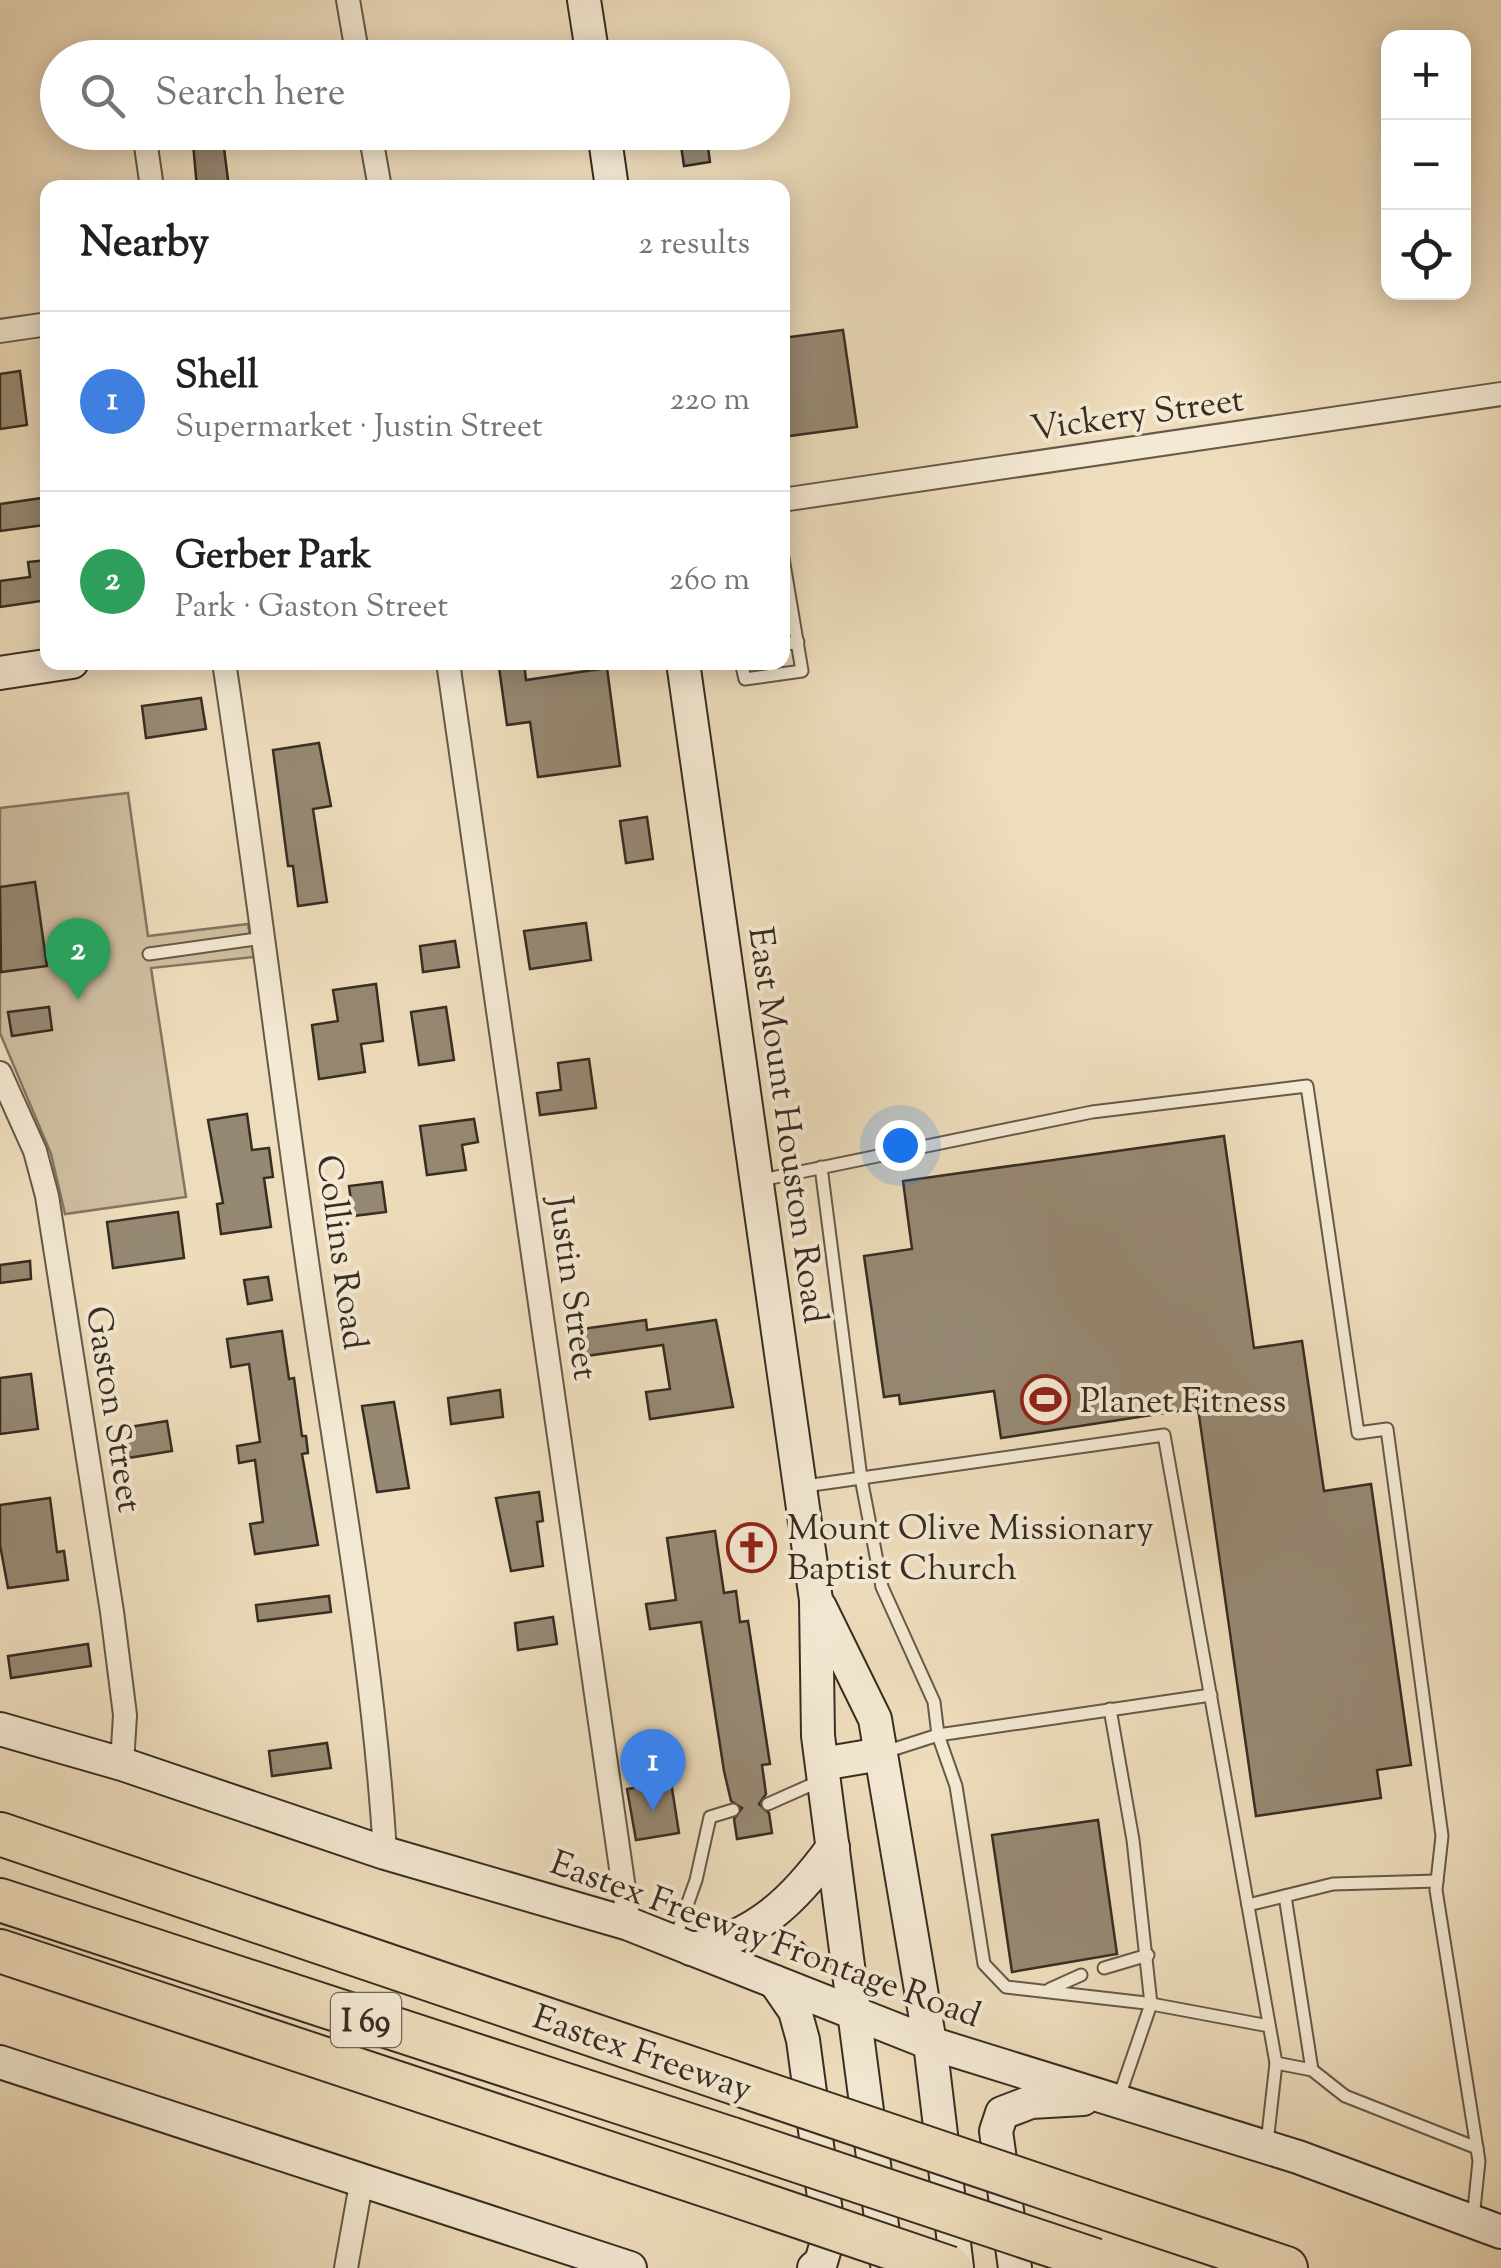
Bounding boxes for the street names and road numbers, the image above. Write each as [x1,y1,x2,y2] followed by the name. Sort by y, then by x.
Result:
[1028,376,1247,457] street label: Vickery Street
[732,924,839,1327] street label: East Mount Houston Road
[301,1152,378,1353] street label: Collins Road
[532,1192,609,1383] street label: Justin Street
[70,1303,153,1516] street label: Gaston Street
[542,1840,987,2043] street label: Eastex Freeway Frontage Road
[331,1993,401,2047] road number: I 69
[525,1994,758,2117] street label: Eastex Freeway

